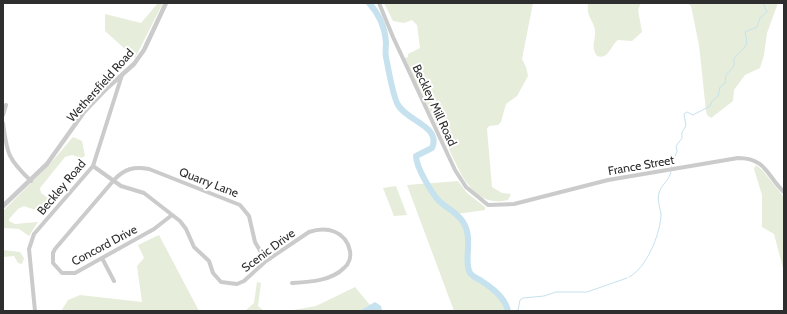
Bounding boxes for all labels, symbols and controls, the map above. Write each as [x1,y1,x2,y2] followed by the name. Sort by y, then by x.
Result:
[63,45,137,125] street label: Wethersfield Road
[410,62,460,148] street label: Beckley Mill Road
[607,152,675,178] street label: France Street
[33,156,89,218] street label: Beckley Road
[177,164,241,200] street label: Quarry Lane
[69,221,139,269] street label: Concord Drive
[238,225,298,275] street label: Scenic Drive

